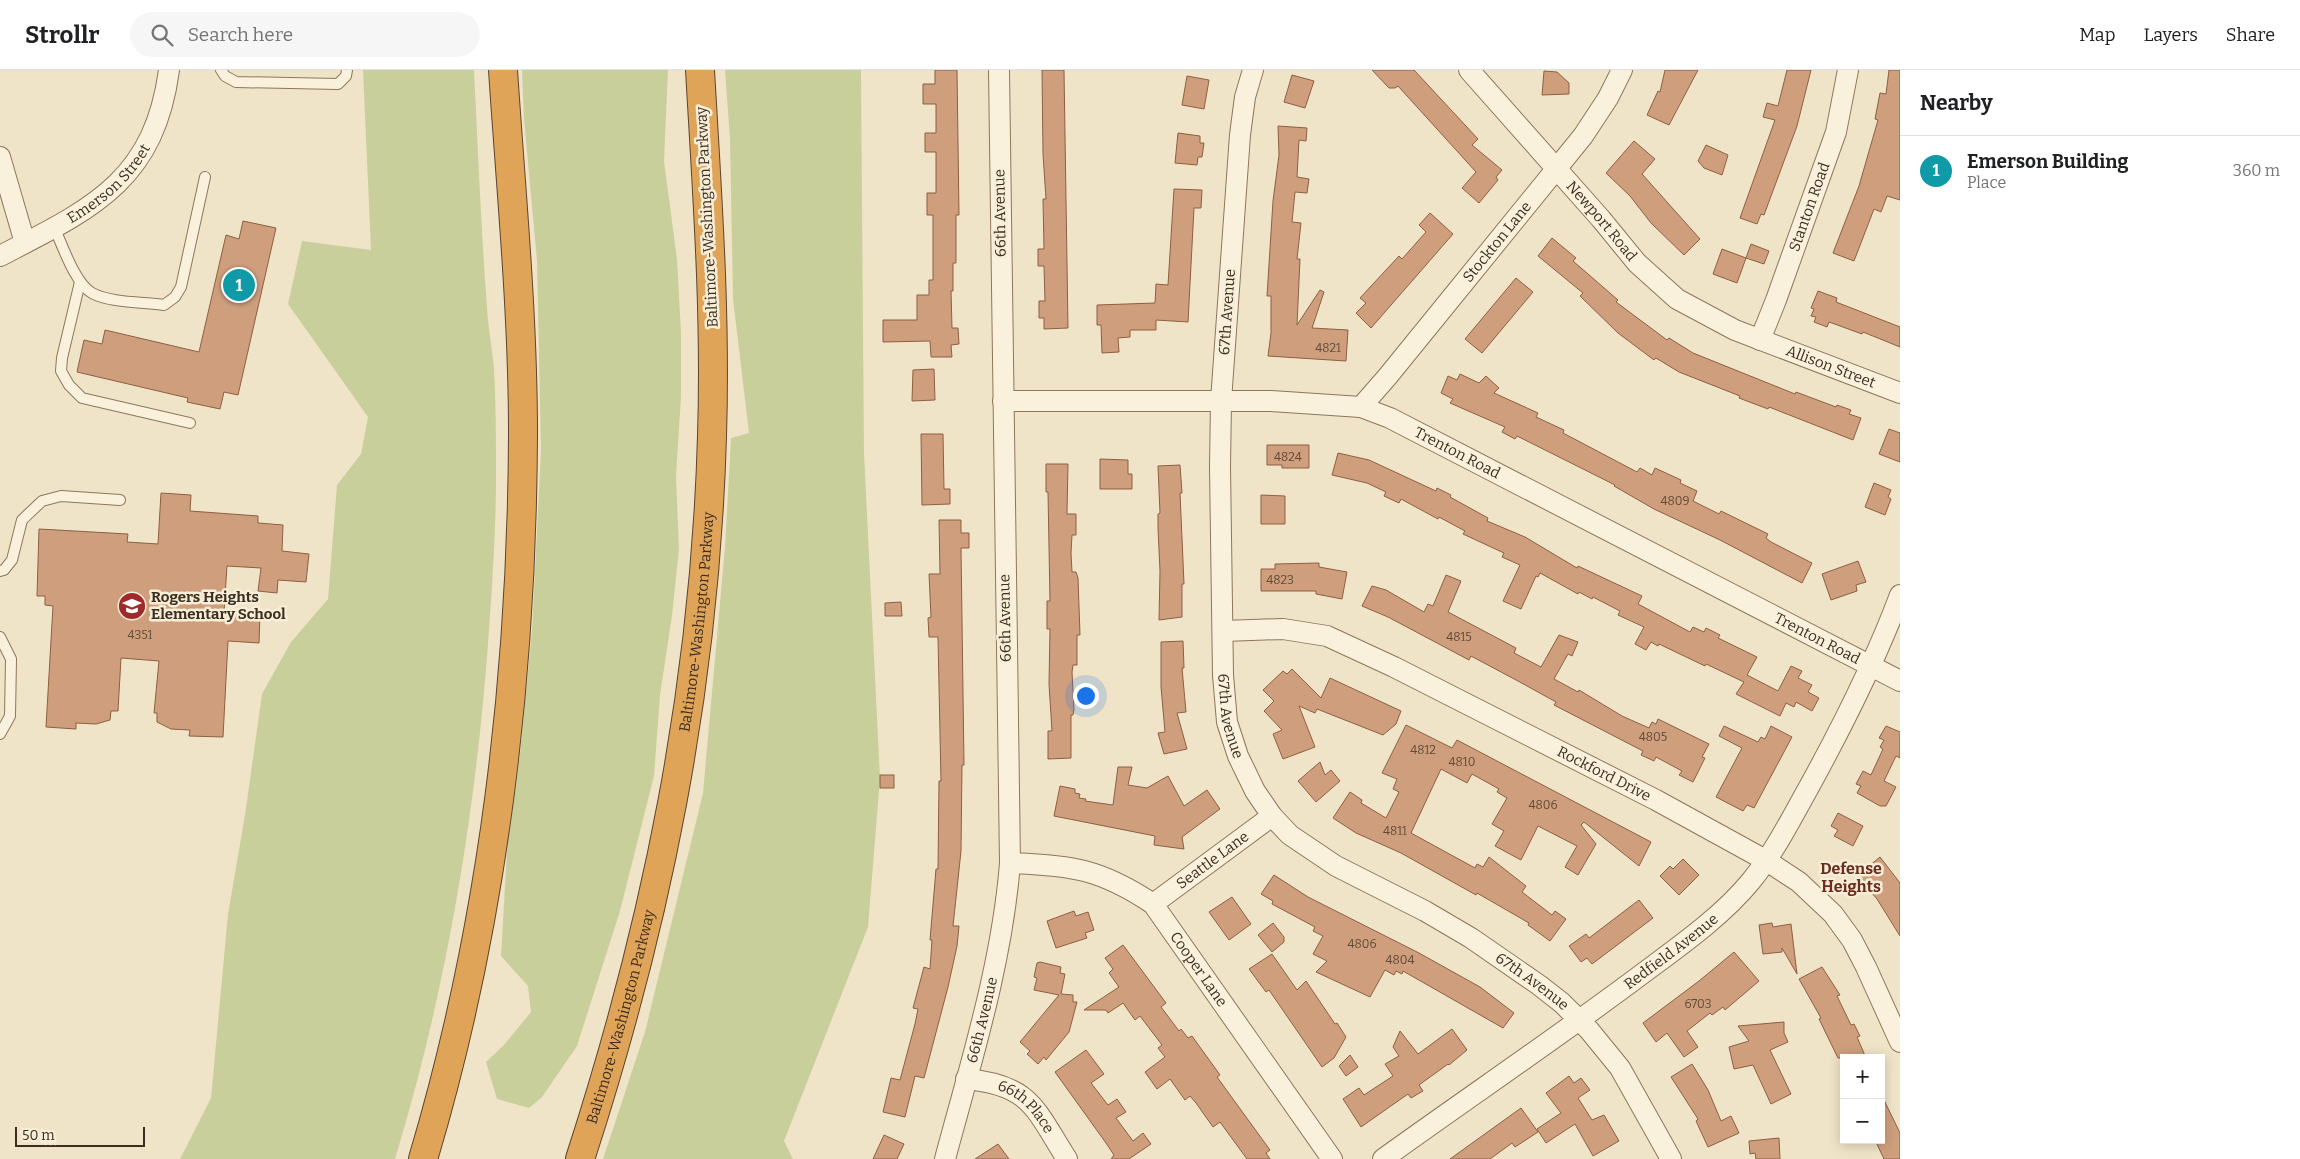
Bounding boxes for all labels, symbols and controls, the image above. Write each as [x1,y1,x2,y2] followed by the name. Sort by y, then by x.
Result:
[130,12,480,57] search box
[25,21,100,49] text: Strollr
[148,21,176,49] icon: search
[188,23,293,46] text: Search here
[2079,24,2115,46] text: Map
[2143,24,2198,46] text: Layers
[2226,24,2275,46] text: Share
[1920,90,1993,116] text: Nearby
[692,106,722,328] street label: Baltimore-Washington Parkway
[64,140,154,227] street label: Emerson Street
[1967,150,2128,173] text: Emerson Building
[1785,160,1834,254] street label: Stanton Road
[1933,161,1939,180] text: 1
[2233,161,2280,180] text: 360 m
[990,169,1010,257] street label: 66th Avenue
[1967,173,2006,192] text: Place
[1563,177,1641,265] street label: Newport Road
[1459,198,1535,286] street label: Stockton Lane
[223,266,255,304] pin: 1
[1215,268,1239,356] street label: 67th Avenue
[1315,341,1341,355] house number: 4821
[1784,341,1879,392] street label: Allison Street
[1411,423,1503,482] street label: Trenton Road
[1274,450,1302,464] house number: 4824
[1661,494,1689,508] house number: 4809
[676,511,718,733] street label: Baltimore-Washington Parkway
[1266,573,1294,587] house number: 4823
[995,574,1015,662] street label: 66th Avenue
[151,588,286,623] place label: Rogers Heights Elementary School
[117,591,147,621] school or university icon: Rogers Heights Elementary School
[1771,609,1863,668] street label: Trenton Road
[128,628,153,642] house number: 4351
[1446,630,1472,644] house number: 4815
[1214,673,1247,761] street label: 67th Avenue
[1073,683,1099,709] your location
[1639,730,1667,744] house number: 4805
[1554,742,1654,805] street label: Rockford Drive
[1410,743,1436,757] house number: 4812
[1449,755,1475,769] house number: 4810
[1529,798,1557,812] house number: 4806
[1383,824,1407,838] house number: 4811
[1173,827,1252,893] street label: Seattle Lane
[1820,859,1882,896] district label: Defense Heights
[583,908,658,1126] street label: Baltimore-Washington Parkway
[1620,910,1722,993] street label: Redfield Avenue
[1166,928,1231,1010] street label: Cooper Lane
[1348,937,1376,951] house number: 4806
[1492,949,1573,1014] street label: 67th Avenue
[1386,953,1414,967] house number: 4804
[963,975,1001,1065] street label: 66th Avenue
[1684,997,1712,1011] house number: 6703
[1840,1054,1885,1144] map controls
[1840,1054,1885,1099] button: +
[995,1076,1058,1136] street label: 66th Place
[1840,1099,1885,1144] button: −
[15,1124,145,1147] scale bar
[22,1127,55,1144] text: 50 m

